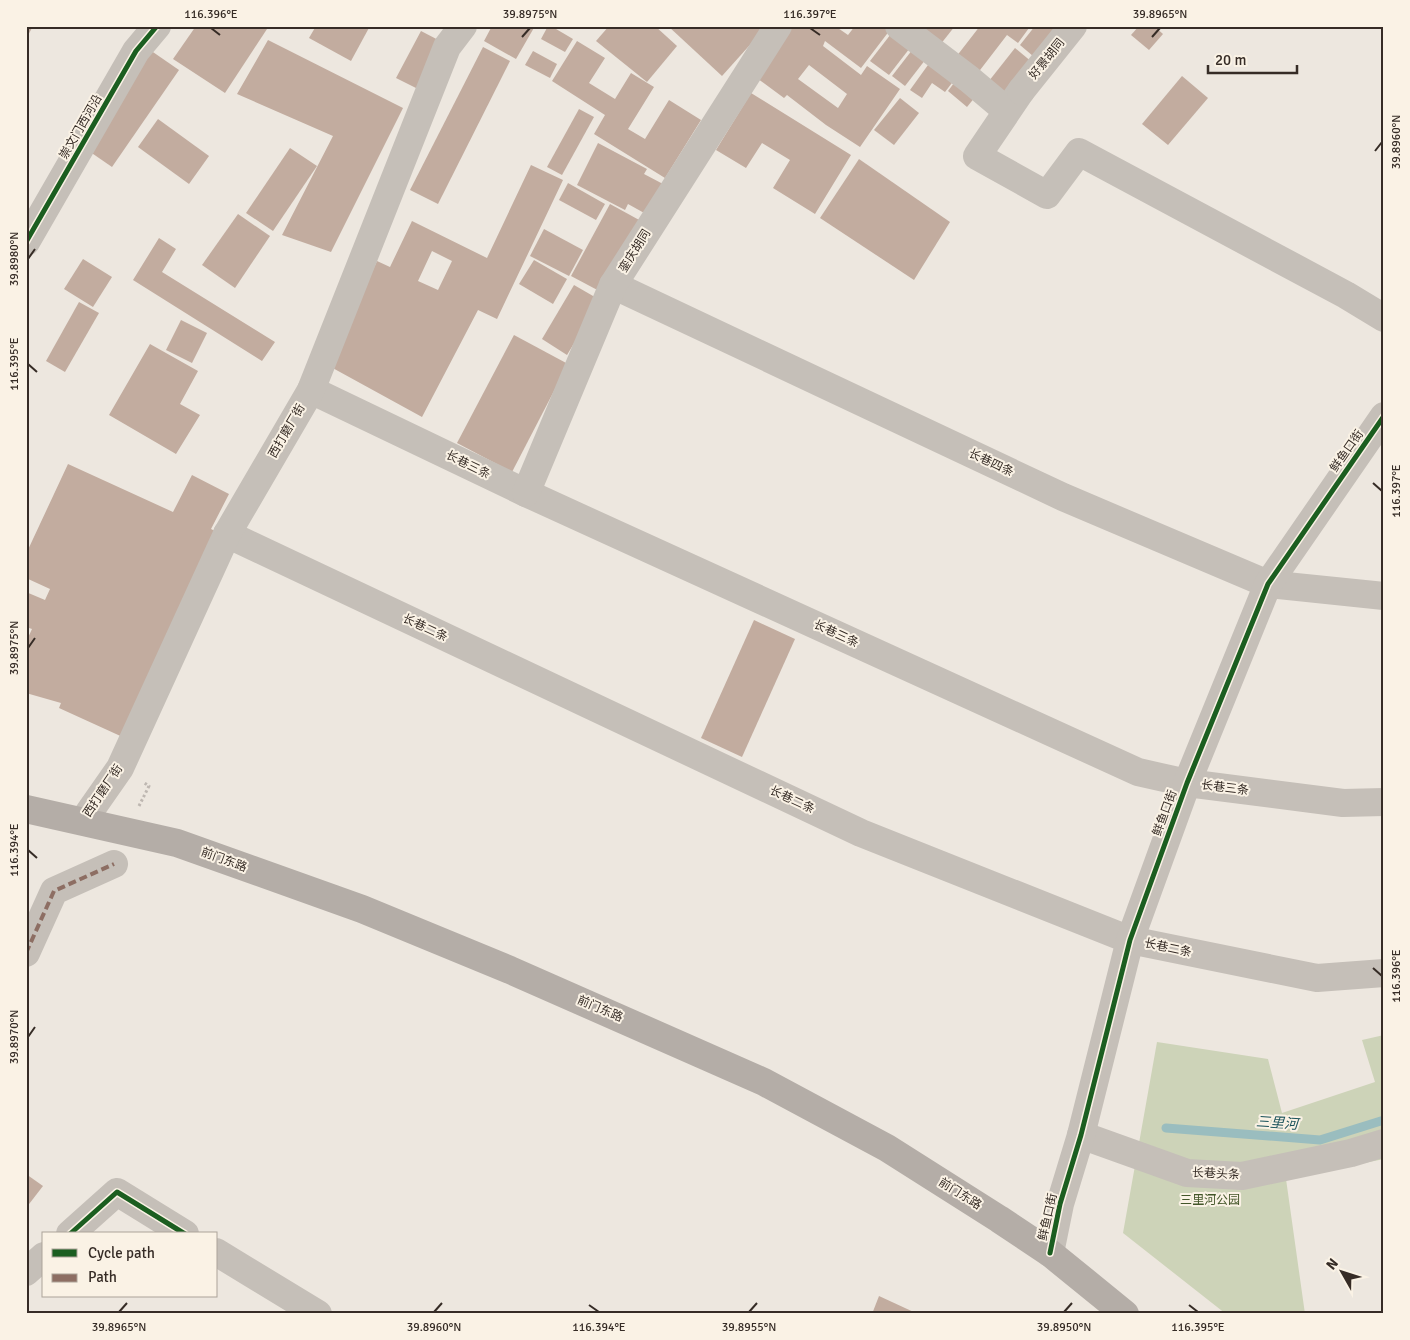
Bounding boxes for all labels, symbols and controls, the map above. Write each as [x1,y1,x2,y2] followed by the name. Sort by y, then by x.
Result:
[184,7,238,22] text: 116.396°E
[503,7,557,22] text: 39.8975°N
[783,7,837,22] text: 116.397°E
[1133,7,1187,22] text: 39.8965°N
[1026,36,1068,82] street label: 好景胡同
[1208,42,1296,74] scale bar
[1215,51,1246,69] text: 20 m
[57,92,105,162] street label: 崇文门西河沿
[1389,115,1404,169] text: 39.8960°N
[616,227,654,275] street label: 銮庆胡同
[7,232,22,286] text: 39.8980°N
[7,337,22,391] text: 116.395°E
[266,401,308,461] street label: 西打磨厂街
[1327,427,1367,475] street label: 鲜鱼口街
[966,446,1016,480] street label: 长巷四条
[443,448,493,482] street label: 长巷三条
[1389,464,1404,518] text: 116.397°E
[400,611,450,645] street label: 长巷二条
[811,617,861,651] street label: 长巷三条
[7,621,22,675] text: 39.8975°N
[80,762,126,820] street label: 西打磨厂街
[1200,778,1250,798] street label: 长巷三条
[767,783,817,817] street label: 长巷二条
[1150,788,1180,838] street label: 鲜鱼口街
[7,823,22,877] text: 116.394°E
[199,845,249,875] street label: 前门东路
[1143,936,1193,960] street label: 长巷二条
[1389,949,1404,1003] text: 116.396°E
[575,993,625,1025] street label: 前门东路
[7,1010,22,1064] text: 39.8970°N
[1255,1113,1302,1133] water label: 三里河
[1192,1165,1240,1183] street label: 长巷头条
[936,1175,984,1213] street label: 前门东路
[1035,1192,1061,1242] street label: 鲜鱼口街
[1180,1193,1240,1208] park label: 三里河公园
[42,1232,218,1298] legend
[88,1244,155,1262] text: Cycle path
[1318,1248,1368,1298] north arrow
[1323,1255,1342,1273] text: N
[88,1268,117,1286] text: Path
[92,1320,146,1335] text: 39.8965°N
[407,1320,461,1335] text: 39.8960°N
[572,1320,626,1335] text: 116.394°E
[722,1320,776,1335] text: 39.8955°N
[1037,1320,1091,1335] text: 39.8950°N
[1171,1320,1225,1335] text: 116.395°E

